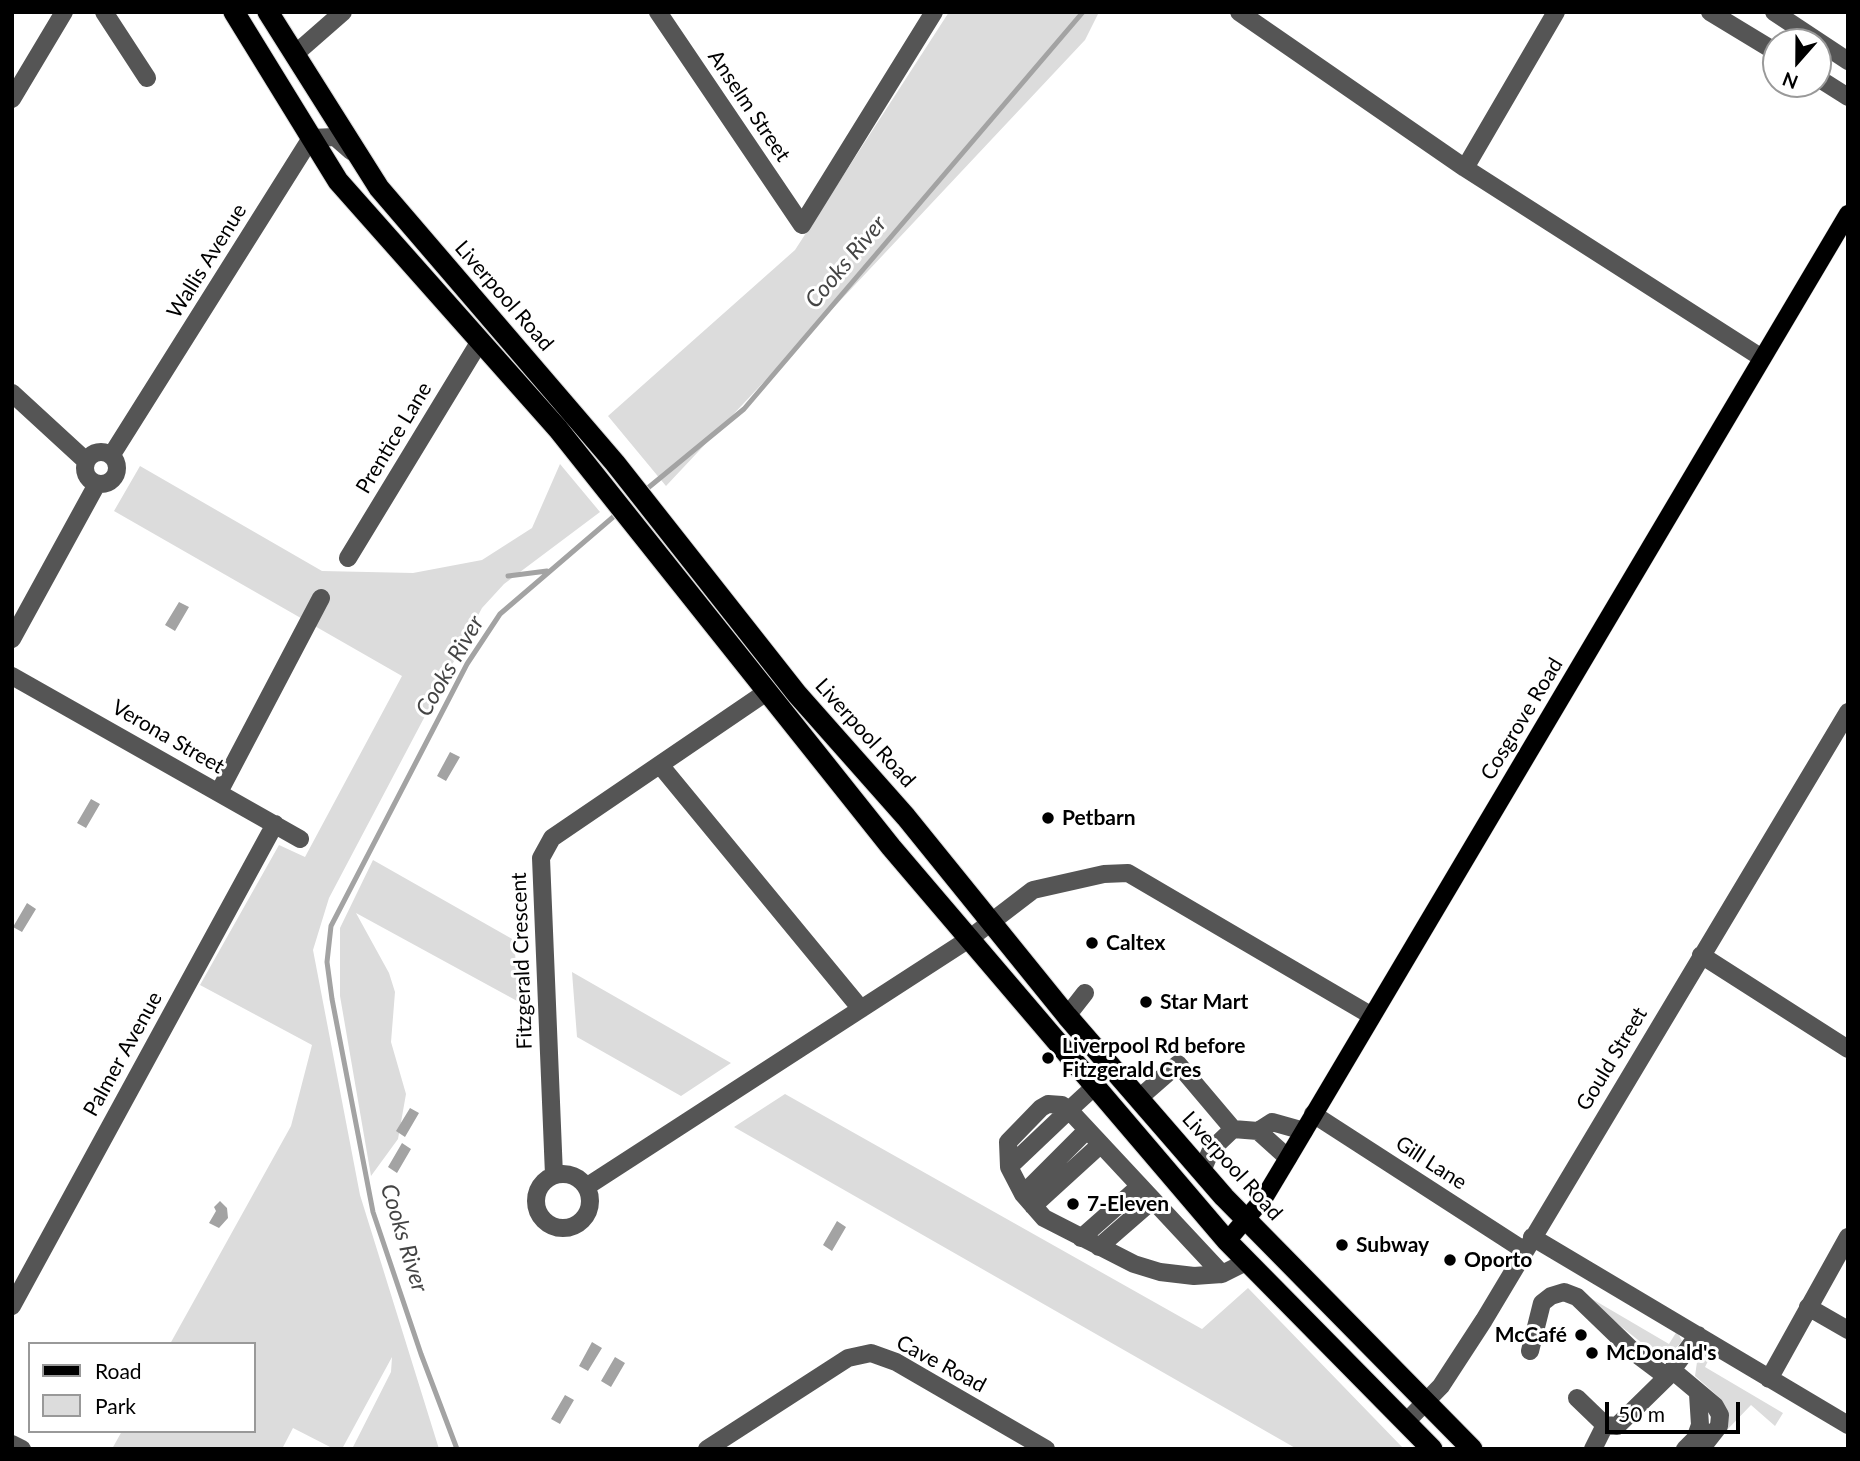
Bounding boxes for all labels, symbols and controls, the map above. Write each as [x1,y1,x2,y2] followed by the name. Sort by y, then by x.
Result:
[1762,28,1832,98] north arrow
[702,45,796,167] street label: Anselm Street
[1779,68,1801,95] text: N
[162,199,252,323] street label: Wallis Avenue
[800,210,892,314] water label: Cooks River
[449,236,559,356] street label: Liverpool Road
[351,378,437,498] street label: Prentice Lane
[410,611,490,721] water label: Cooks River
[1476,653,1568,785] street label: Cosgrove Road
[810,673,920,793] street label: Liverpool Road
[107,695,229,779] street label: Verona Street
[1062,805,1136,831] place label: Petbarn
[1040,810,1056,826] marker: Petbarn
[506,872,538,1050] street label: Fitzgerald Crescent
[1106,930,1166,956] place label: Caltex
[1084,935,1100,951] marker: Caltex
[78,987,168,1121] street label: Palmer Avenue
[1160,989,1248,1015] place label: Star Mart
[1138,994,1154,1010] marker: Star Mart
[1571,1003,1653,1115] street label: Gould Street
[1062,1033,1245,1083] place label: Liverpool Rd before Fitzgerald Cres
[1040,1050,1056,1066] marker: Liverpool Rd before Fitzgerald Cres
[1177,1106,1287,1226] street label: Liverpool Road
[1391,1131,1471,1195] street label: Gill Lane
[374,1181,434,1295] water label: Cooks River
[1087,1191,1169,1217] place label: 7-Eleven
[1065,1196,1081,1212] marker: 7-Eleven
[1356,1232,1429,1258] place label: Subway
[1334,1237,1350,1253] marker: Subway
[1464,1247,1532,1273] place label: Oporto
[1442,1252,1458,1268] marker: Oporto
[1495,1322,1567,1348] place label: McCafé
[1573,1327,1589,1343] marker: McCafé
[892,1330,990,1398] street label: Cave Road
[1606,1340,1717,1366] place label: McDonald's
[28,1342,256,1433] legend
[1584,1345,1600,1361] marker: McDonald's
[95,1358,142,1383] text: Road
[1608,1388,1743,1432] scale bar
[95,1393,136,1418] text: Park
[1618,1401,1665,1426] text: 50 m

